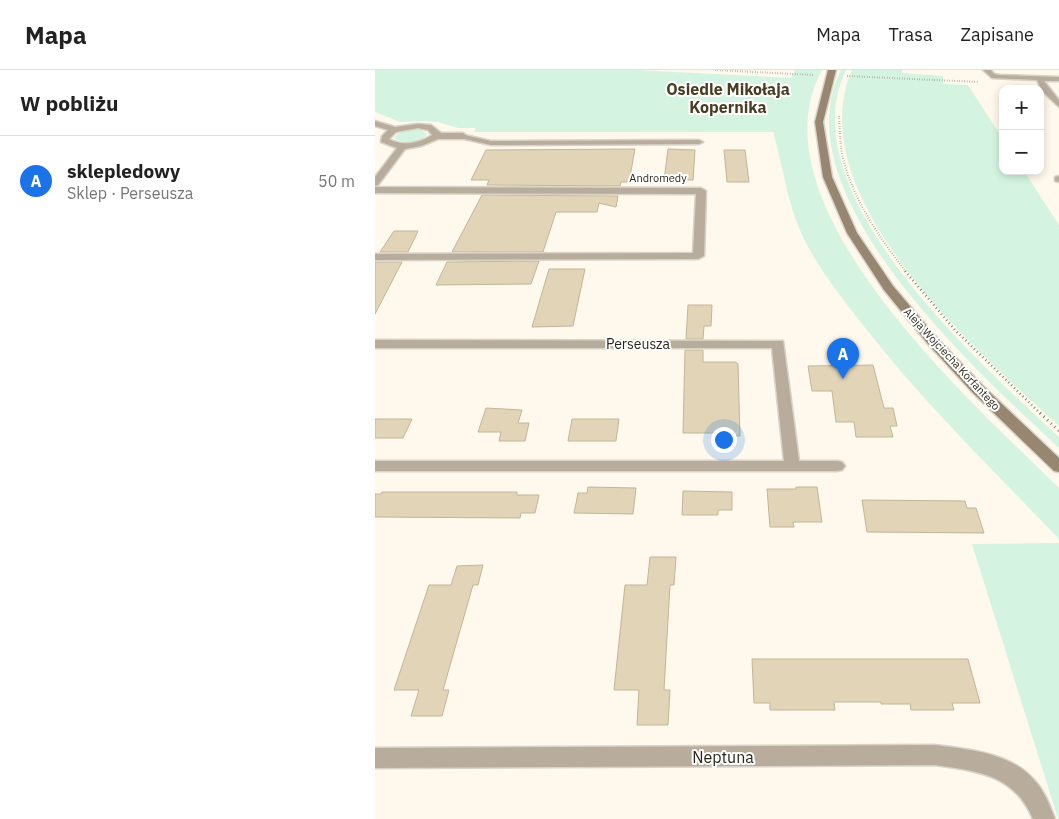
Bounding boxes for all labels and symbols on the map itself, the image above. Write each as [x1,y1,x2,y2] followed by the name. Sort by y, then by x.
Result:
[666,79,790,117] district label: Osiedle Mikołaja Kopernika
[629,171,687,185] street label: Andromedy
[901,305,1003,413] street label: Aleja Wojciecha Korfantego
[606,335,671,353] street label: Perseusza
[827,338,859,379] pin: A
[711,427,737,453] your location
[692,747,754,767] street label: Neptuna

